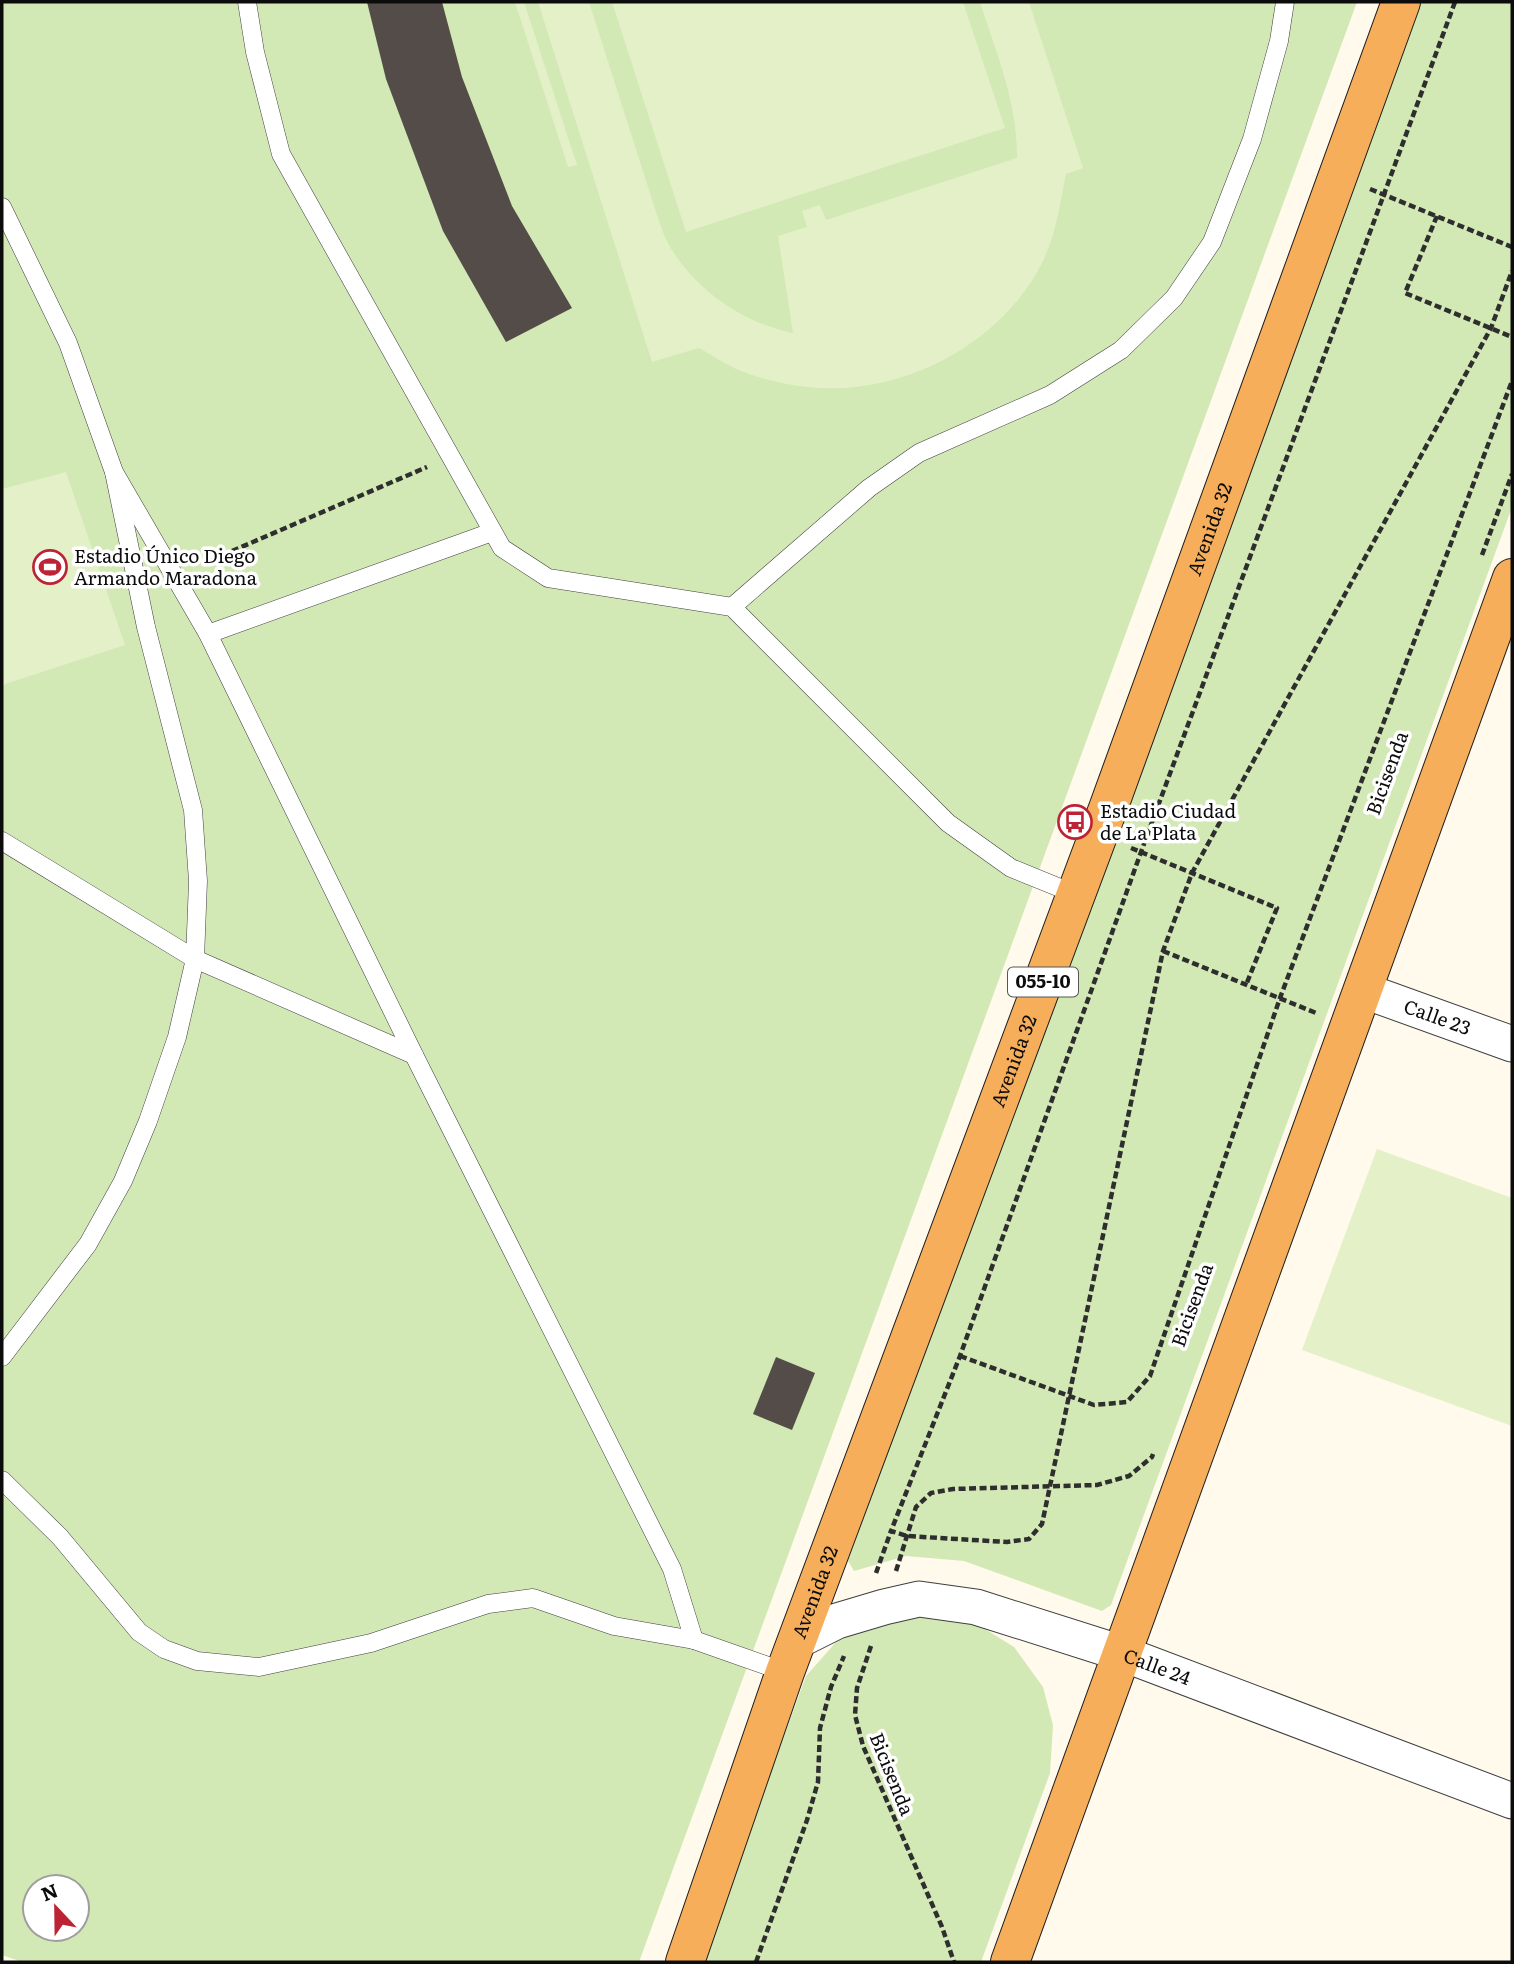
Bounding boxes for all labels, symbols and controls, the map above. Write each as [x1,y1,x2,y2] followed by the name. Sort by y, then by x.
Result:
[1179,479,1238,579] street label: Avenida 32
[74,541,258,591] place label: Estadio Único Diego Armando Maradona
[31,548,69,586] sports icon: Estadio Único Diego Armando Maradona
[1358,726,1414,818] street label: Bicisenda
[1100,796,1236,846] place label: Estadio Ciudad de La Plata
[1056,803,1094,841] bus stop icon: Estadio Ciudad de La Plata
[1008,967,1078,996] road number: 055-10
[1400,991,1475,1041] street label: Calle 23
[983,1011,1043,1111] street label: Avenida 32
[1163,1258,1219,1350] street label: Bicisenda
[784,1542,844,1642] street label: Avenida 32
[1120,1640,1196,1691] street label: Calle 24
[864,1728,923,1820] street label: Bicisenda
[21,1873,91,1943] north arrow
[37,1875,62,1907] text: N

